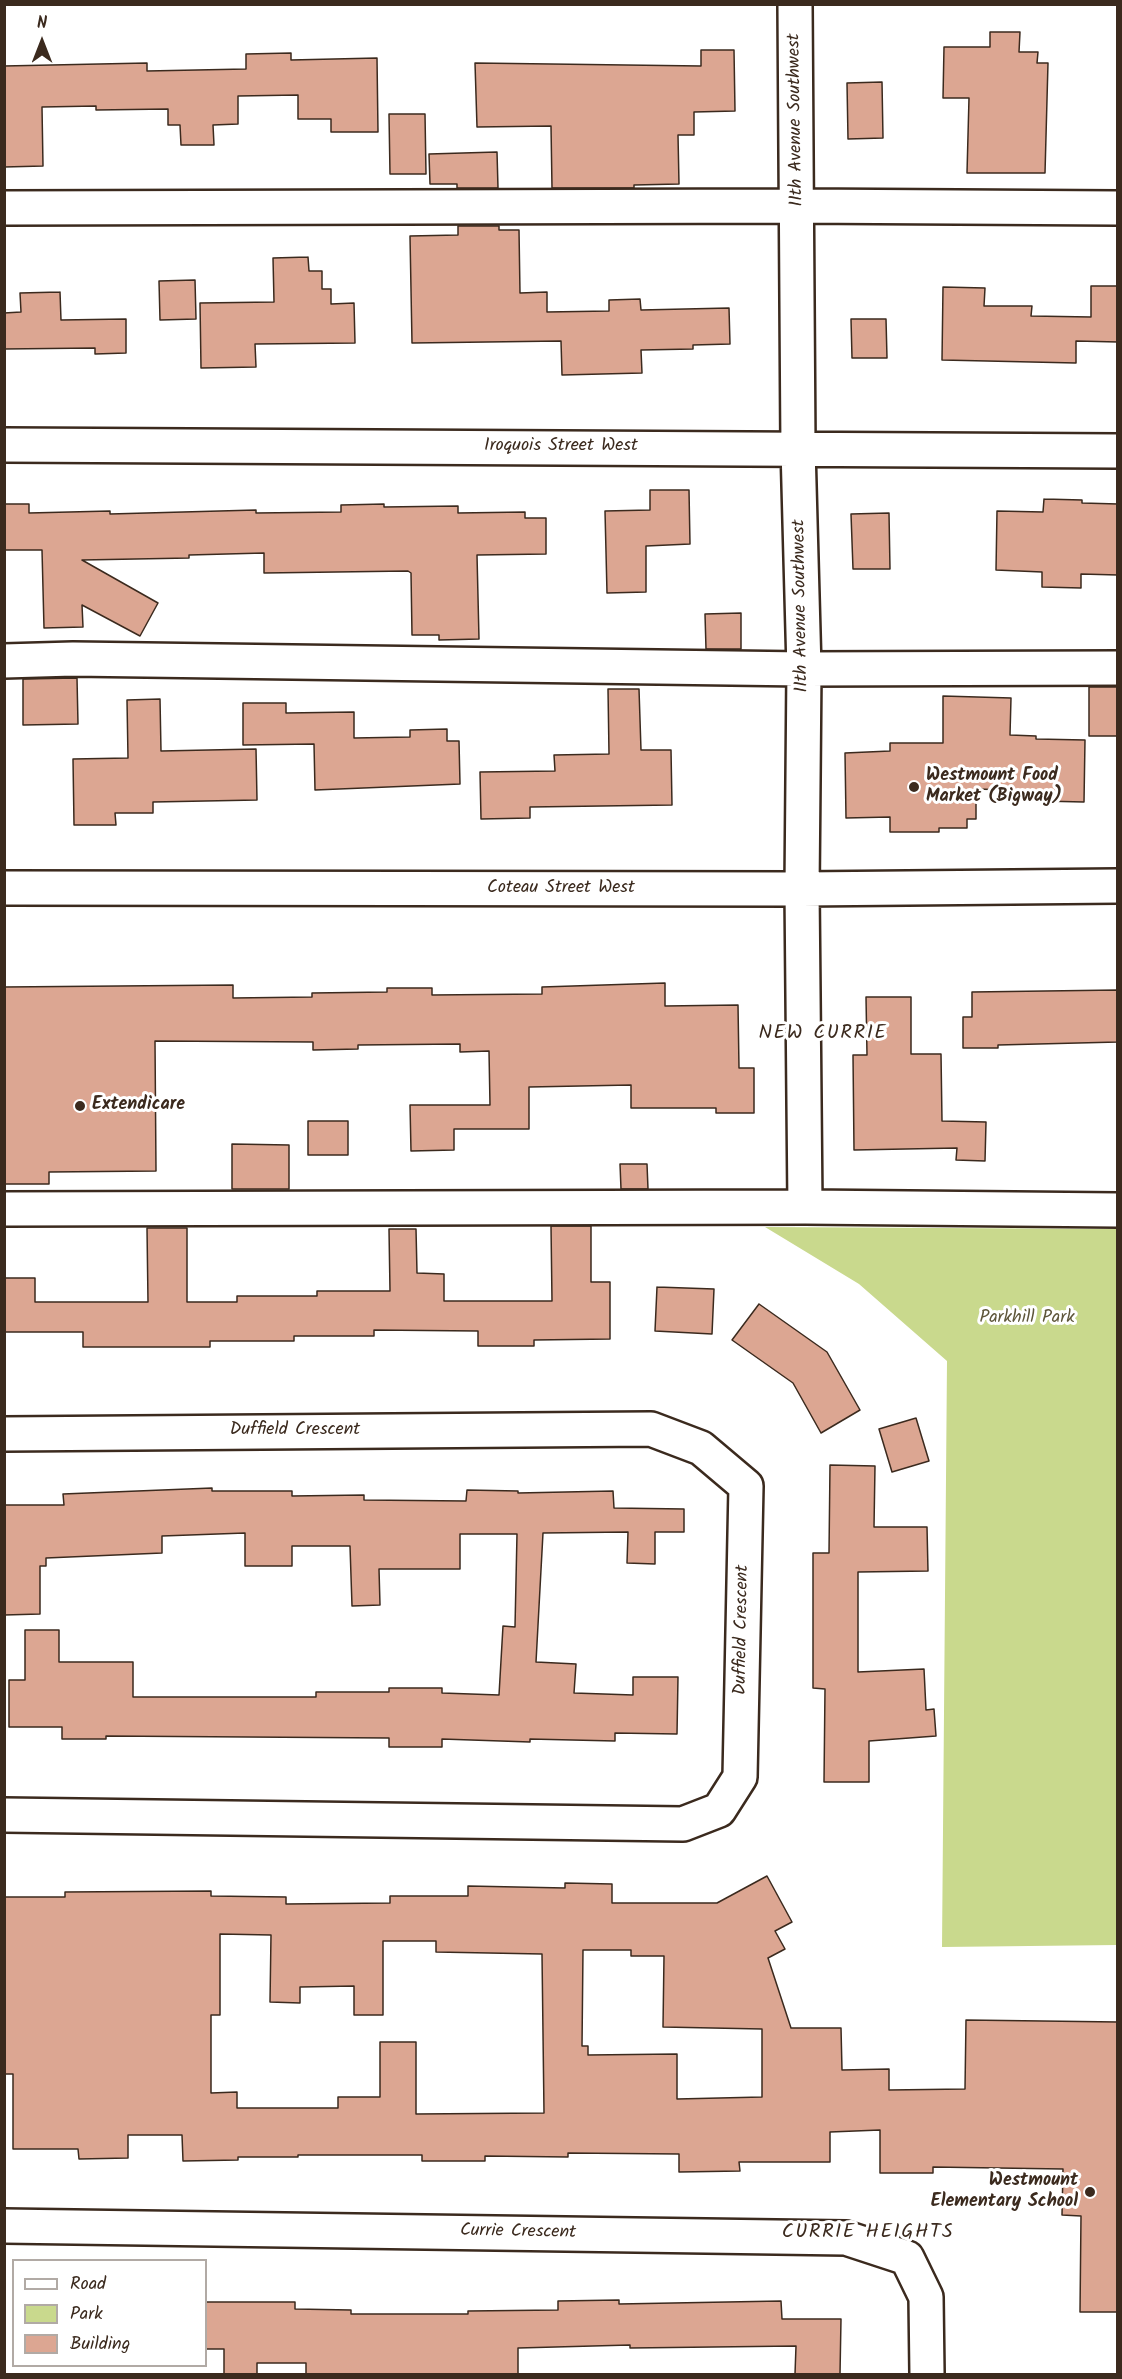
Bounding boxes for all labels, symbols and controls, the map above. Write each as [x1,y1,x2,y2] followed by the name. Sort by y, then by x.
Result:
[37,11,47,36] text: N
[12,12,72,72] north arrow
[785,33,809,207] street label: 11th Avenue Southwest
[484,436,638,458] street label: Iroquois Street West
[790,519,814,693] street label: 11th Avenue Southwest
[926,766,1062,808] place label: Westmount Food Market (Bigway)
[907,780,921,794] marker: Westmount Food Market (Bigway)
[487,878,635,900] street label: Coteau Street West
[758,1023,888,1047] district label: NEW CURRIE
[92,1095,185,1117] place label: Extendicare
[73,1099,87,1113] marker: Extendicare
[979,1308,1075,1330] park label: Parkhill Park
[230,1420,360,1442] street label: Duffield Crescent
[731,1565,755,1695] street label: Duffield Crescent
[931,2171,1078,2214] place label: Westmount Elementary School
[1083,2185,1097,2199] marker: Westmount Elementary School
[460,2221,576,2245] street label: Currie Crescent
[782,2222,954,2246] district label: CURRIE HEIGHTS
[12,2259,207,2367] legend
[70,2270,106,2299] text: Road
[70,2300,103,2329] text: Park
[70,2330,130,2359] text: Building

